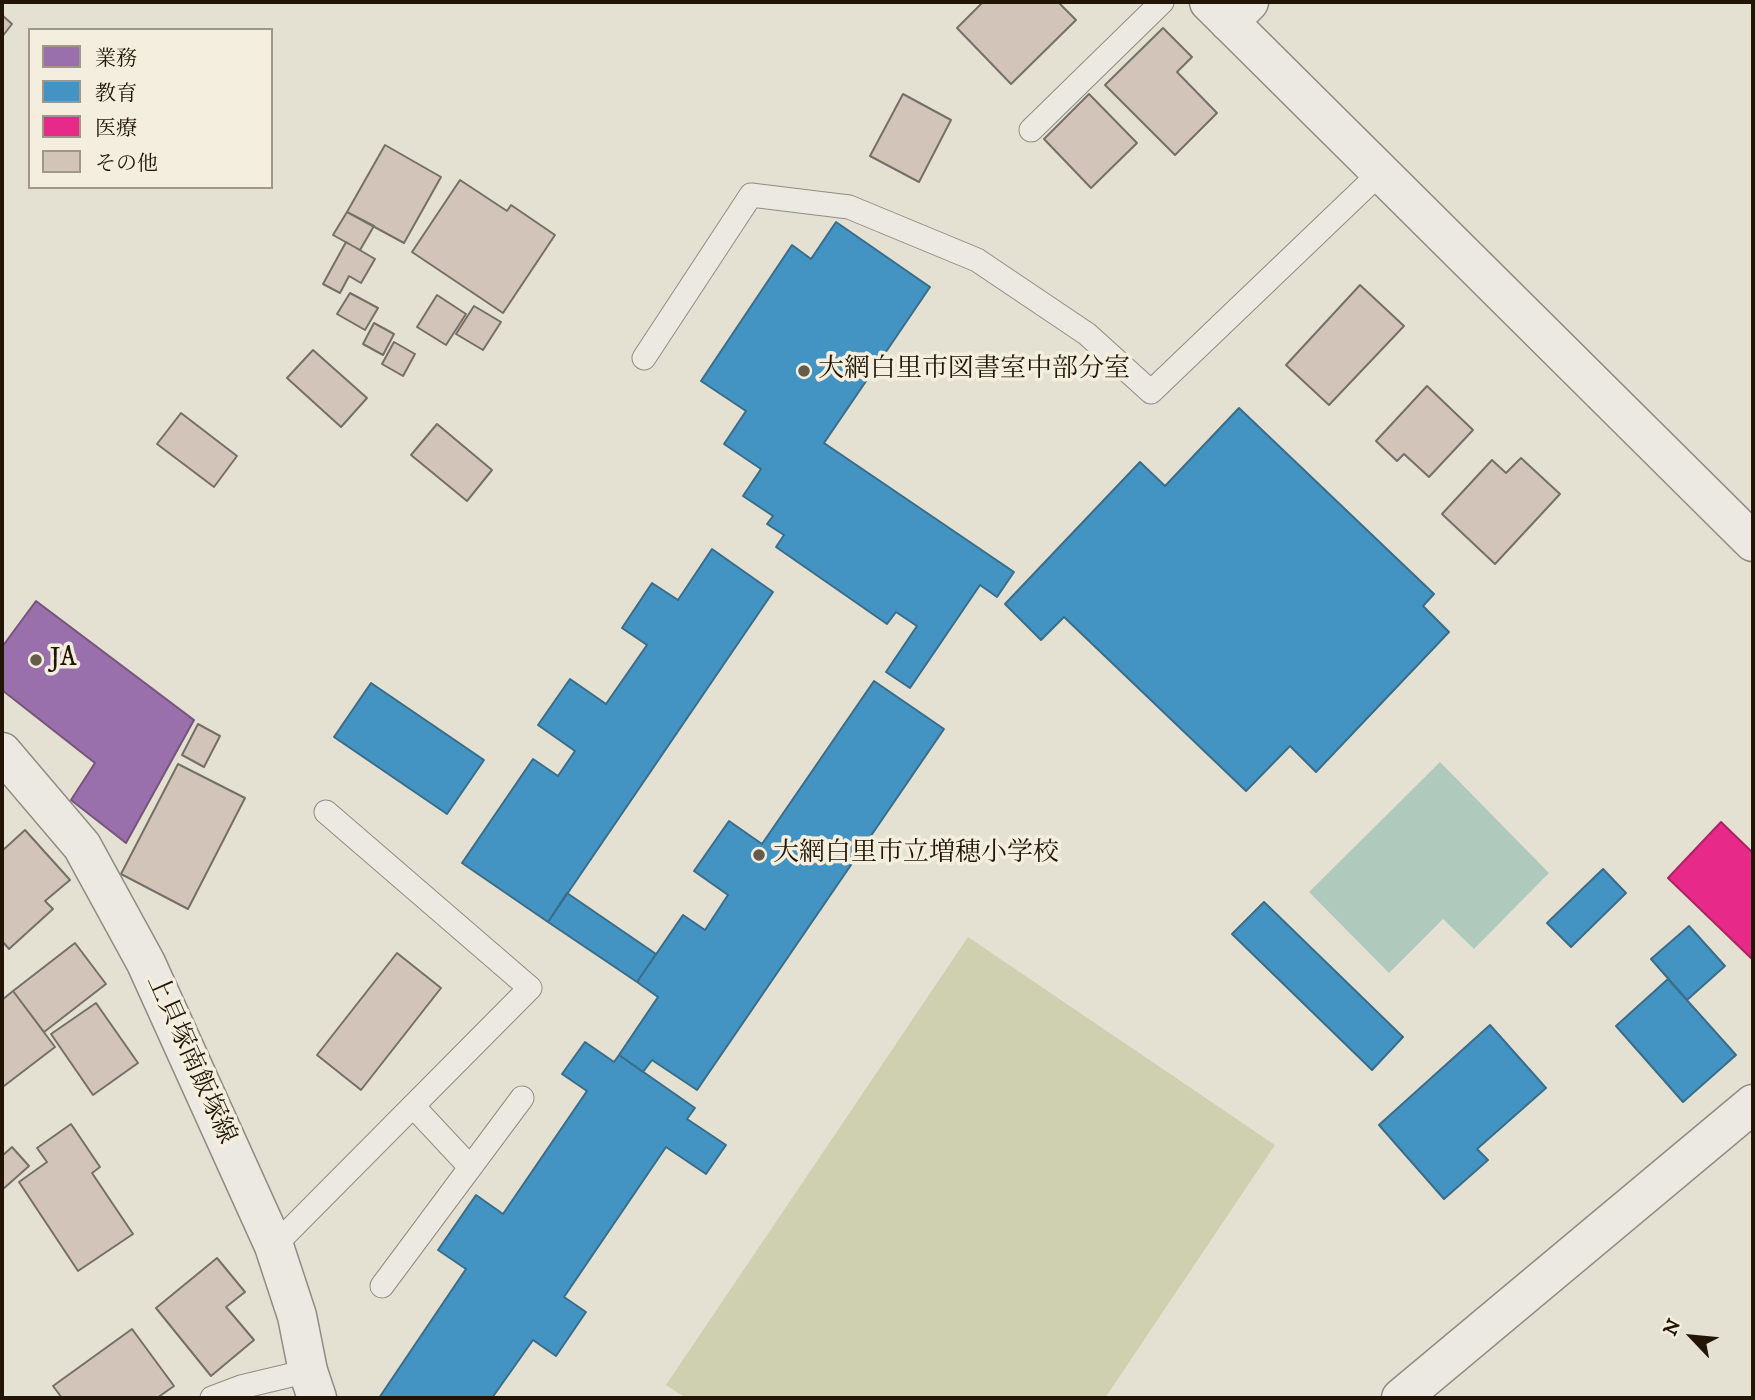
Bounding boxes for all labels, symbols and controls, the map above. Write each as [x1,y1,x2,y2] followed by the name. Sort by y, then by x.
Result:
[28,28,273,189] legend
[95,46,137,72] text: 業務
[95,81,137,107] text: 教育
[95,116,137,142] text: 医療
[95,151,158,177] text: その他
[818,355,1130,387] place label: 大網白里市図書室中部分室
[796,363,812,379] marker: 大網白里市図書室中部分室
[50,644,77,676] place label: JA
[28,652,44,668] marker: JA
[773,839,1059,871] place label: 大網白里市立増穂小学校
[751,847,767,863] marker: 大網白里市立増穂小学校
[139,971,241,1149] street label: 上貝塚南飯塚線
[1657,1302,1727,1372] north arrow
[1659,1316,1686,1340] text: N

